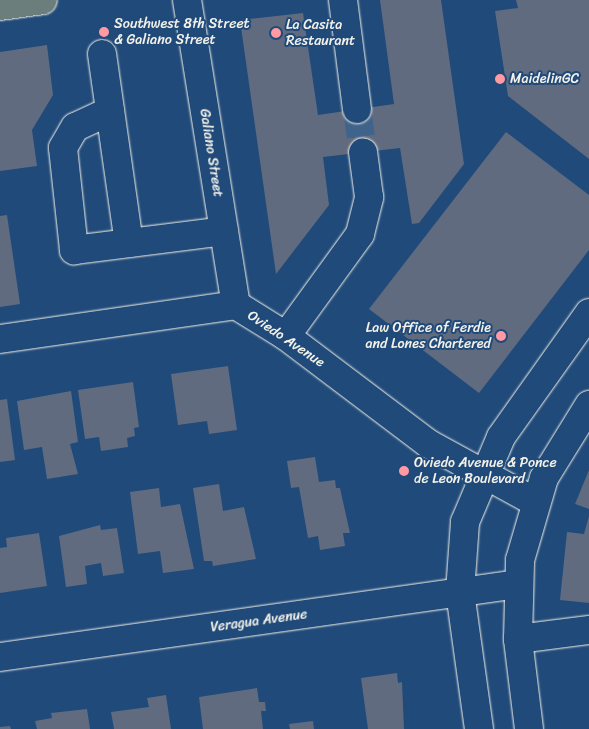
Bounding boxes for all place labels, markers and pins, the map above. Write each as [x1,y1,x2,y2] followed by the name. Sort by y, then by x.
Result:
[114,16,250,48] place label: Southwest 8th Street & Galiano Street
[286,17,355,49] place label: La Casita Restaurant
[98,26,110,38] marker: Southwest 8th Street & Galiano Street
[270,27,282,39] marker: La Casita Restaurant
[510,71,579,87] place label: MaidelinGC
[494,73,506,85] marker: MaidelinGC
[365,320,491,352] place label: Law Office of Ferdie and Lones Chartered
[495,330,507,342] marker: Law Office of Ferdie and Lones Chartered
[414,455,557,488] place label: Oviedo Avenue & Ponce de Leon Boulevard
[398,465,410,477] marker: Oviedo Avenue & Ponce de Leon Boulevard

